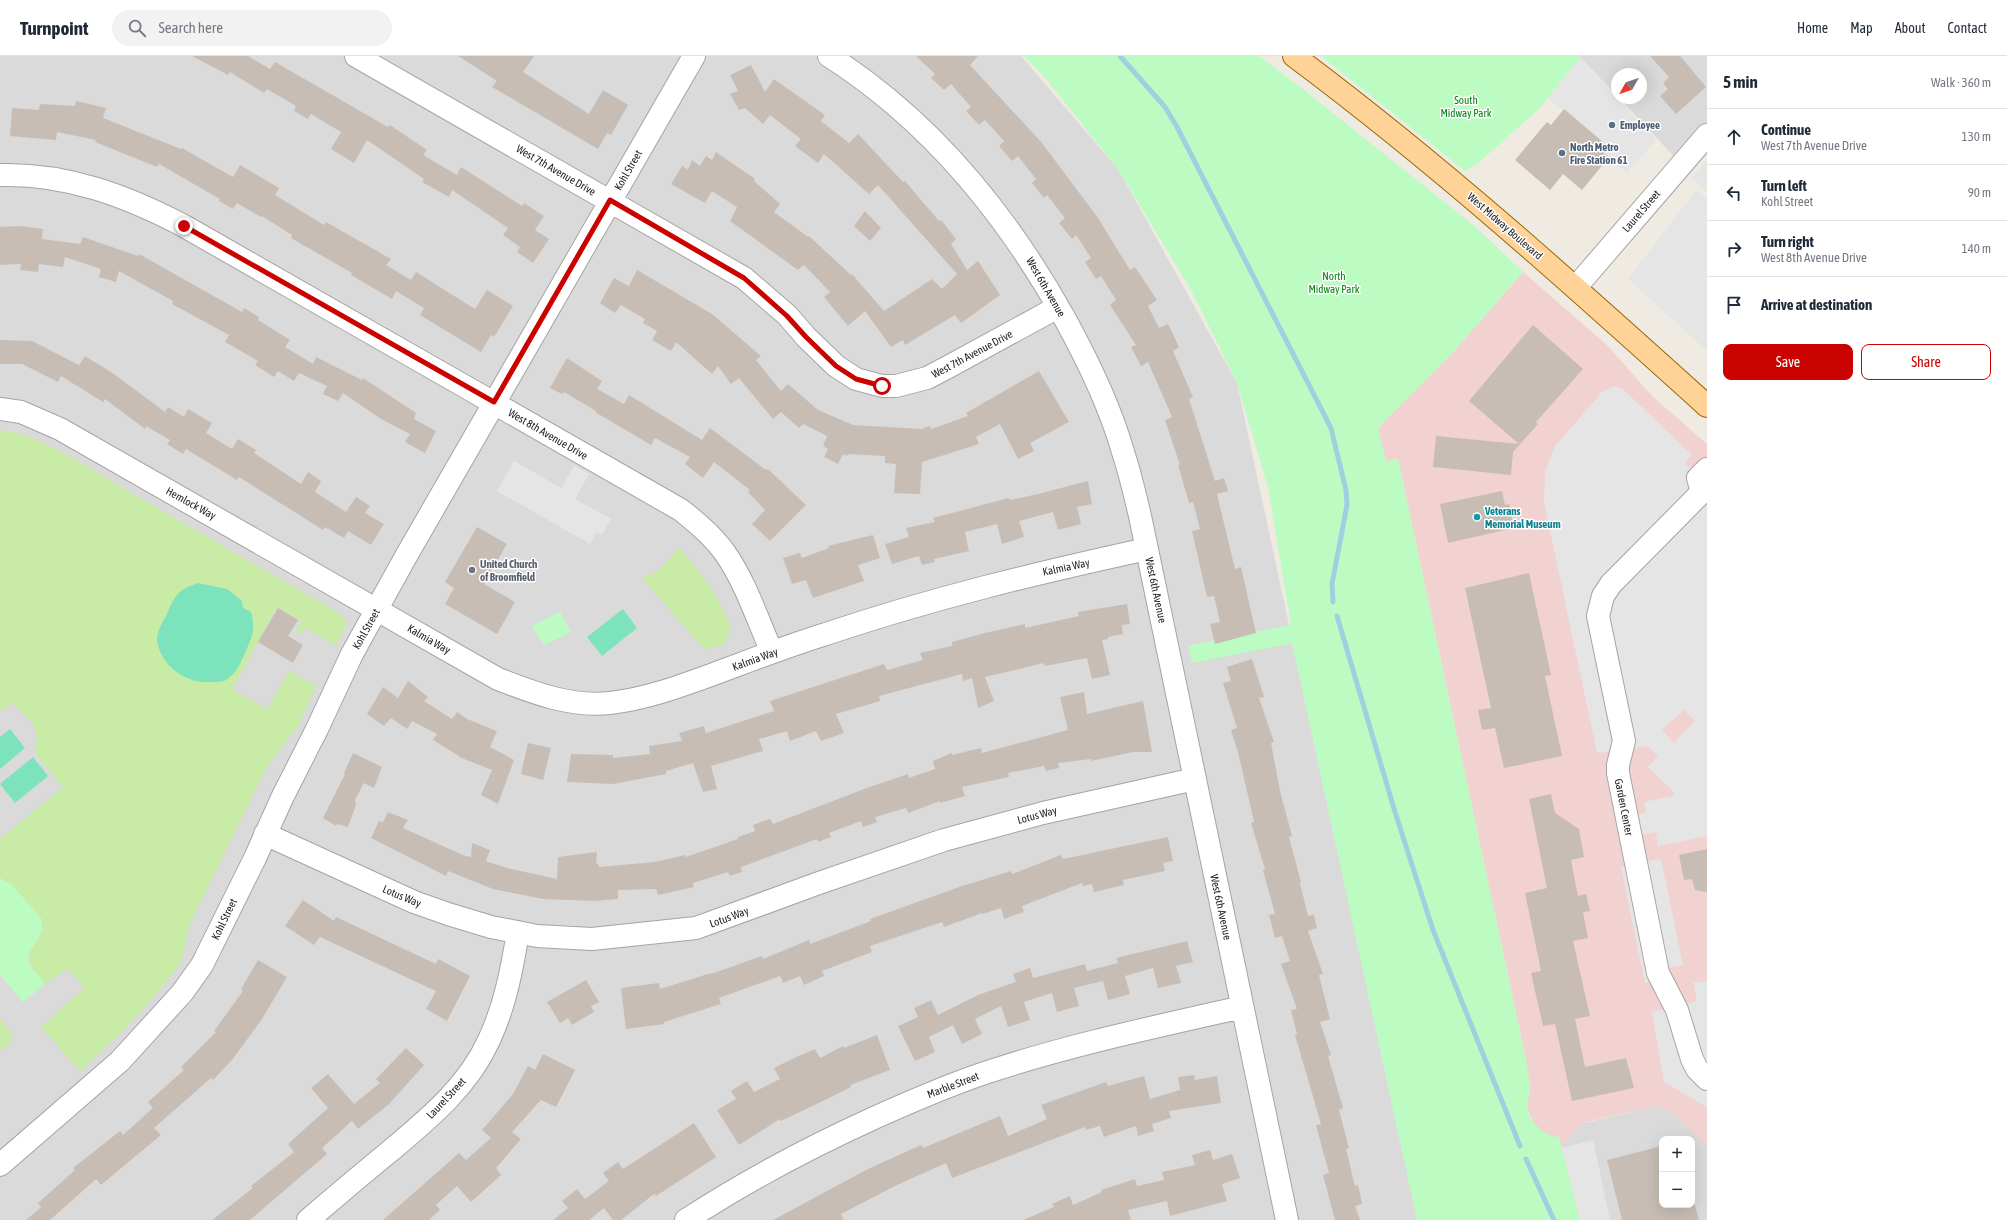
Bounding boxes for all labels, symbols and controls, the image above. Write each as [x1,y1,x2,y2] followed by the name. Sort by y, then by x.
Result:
[112,10,392,46] search box
[20,17,88,39] text: Turnpoint
[126,17,148,39] icon: search
[158,19,223,36] text: Search here
[1797,20,1828,36] text: Home
[1850,20,1873,36] text: Map
[1895,20,1926,36] text: About
[1948,20,1987,36] text: Contact
[1611,68,1647,104] north arrow
[1723,72,1758,92] text: 5 min
[1931,75,1991,90] text: Walk · 360 m
[1440,94,1492,119] park label: South Midway Park
[1620,119,1660,131] place label: Employee
[1607,120,1617,130] marker: Employee
[1761,121,1811,138] text: Continue
[1723,126,1745,148] icon: ahead
[1962,129,1991,144] text: 130 m
[1761,138,1867,153] text: West 7th Avenue Drive
[1570,141,1628,166] place label: North Metro Fire Station 61
[514,142,598,198] street label: West 7th Avenue Drive
[612,148,644,192] street label: Kohl Street
[1557,148,1567,158] marker: North Metro Fire Station 61
[1761,177,1807,194] text: Turn left
[1723,182,1745,204] icon: left
[1968,185,1991,200] text: 90 m
[1620,188,1662,234] street label: Laurel Street
[1465,190,1545,262] street label: West Midway Boulevard
[1761,194,1813,209] text: Kohl Street
[175,217,193,235] route end
[1761,233,1814,250] text: Turn right
[1723,238,1745,260] icon: right
[1962,241,1991,256] text: 140 m
[1761,250,1867,265] text: West 8th Avenue Drive
[1024,255,1068,319] street label: West 6th Avenue
[1308,270,1360,295] park label: North Midway Park
[1723,294,1745,316] icon: arrive
[1761,296,1872,313] text: Arrive at destination
[930,328,1014,380] street label: West 7th Avenue Drive
[1723,344,1853,380] button: Save
[1861,344,1991,380] button: Share
[873,377,891,395] route start
[506,406,590,462] street label: West 8th Avenue Drive
[164,484,218,522] street label: Hemlock Way
[1484,505,1561,530] place label: Veterans Memorial Museum
[1472,512,1482,522] marker: Veterans Memorial Museum
[1041,556,1091,578] street label: Kalmia Way
[1143,556,1169,624] street label: West 6th Avenue
[480,558,537,583] place label: United Church of Broomfield
[467,565,477,575] marker: United Church of Broomfield
[350,607,382,651] street label: Kohl Street
[405,622,453,656] street label: Kalmia Way
[731,645,780,673] street label: Kalmia Way
[1613,777,1636,837] street label: Garden Center
[1016,804,1059,826] street label: Lotus Way
[1208,873,1234,941] street label: West 6th Avenue
[381,883,423,910] street label: Lotus Way
[209,896,239,942] street label: Kohl Street
[708,904,751,930] street label: Lotus Way
[925,1070,981,1100] street label: Marble Street
[424,1075,468,1121] street label: Laurel Street
[1659,1136,1695,1208] map controls
[1659,1136,1695,1172] button: +
[1659,1172,1695,1208] button: −

